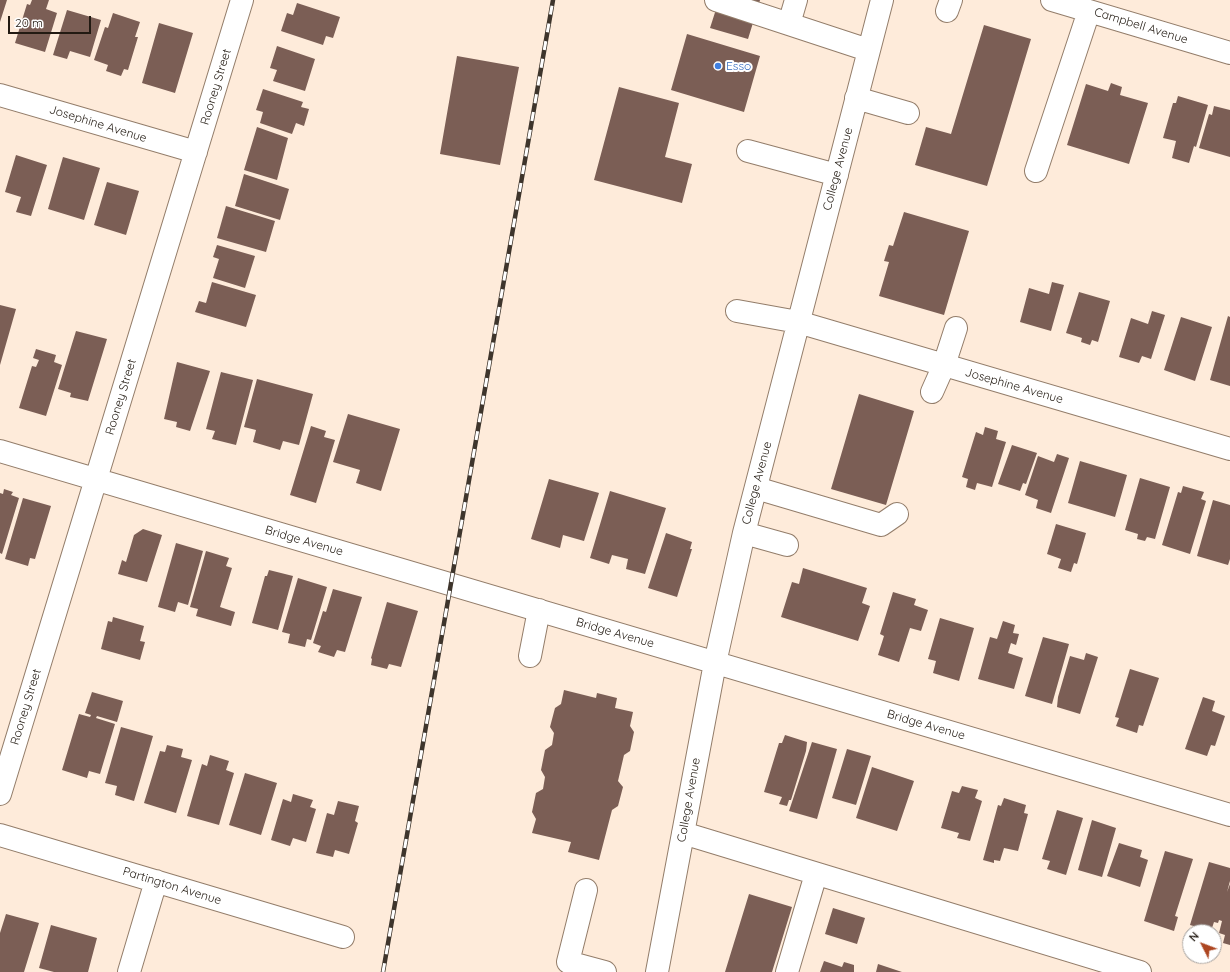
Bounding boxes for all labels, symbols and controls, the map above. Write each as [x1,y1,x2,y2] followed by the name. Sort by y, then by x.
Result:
[1092,5,1190,47] street label: Campbell Avenue
[10,8,93,34] scale bar
[15,15,43,30] text: 20 m
[198,47,234,127] street label: Rooney Street
[726,59,751,73] place label: Esso
[713,61,723,71] marker: Esso
[48,102,148,146] street label: Josephine Avenue
[820,126,856,212] street label: College Avenue
[103,357,139,437] street label: Rooney Street
[963,365,1065,407] street label: Josephine Avenue
[739,440,775,526] street label: College Avenue
[263,523,345,559] street label: Bridge Avenue
[574,615,656,651] street label: Bridge Avenue
[8,667,44,747] street label: Rooney Street
[885,707,967,743] street label: Bridge Avenue
[674,757,704,843] street label: College Avenue
[121,864,223,908] street label: Partington Avenue
[1182,924,1222,964] north arrow
[1186,929,1202,944] text: N

